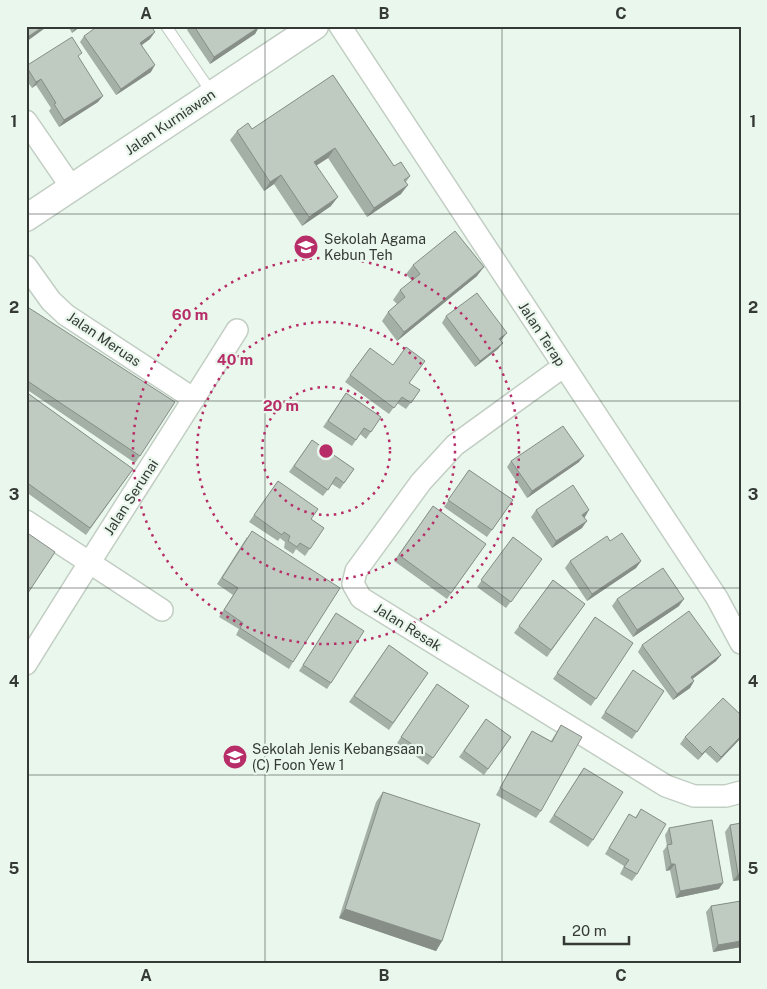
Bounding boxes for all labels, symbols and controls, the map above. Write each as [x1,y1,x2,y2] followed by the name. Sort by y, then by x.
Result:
[140,4,152,23] text: A
[379,4,390,23] text: B
[615,4,627,23] text: C
[122,86,218,158] street label: Jalan Kurniawan
[11,112,17,131] text: 1
[750,112,756,131] text: 1
[324,231,426,263] place label: Sekolah Agama Kebun Teh
[293,234,319,260] school or university icon: Sekolah Agama Kebun Teh
[9,298,19,317] text: 2
[748,298,758,317] text: 2
[515,299,569,369] street label: Jalan Terap
[172,306,208,323] text: 60 m
[64,309,144,369] street label: Jalan Meruas
[217,351,253,368] text: 40 m
[263,397,299,414] text: 20 m
[317,442,335,460] centre of rings
[101,456,161,538] street label: Jalan Serunai
[9,485,19,504] text: 3
[748,485,758,504] text: 3
[371,600,445,654] street label: Jalan Resak
[9,672,20,691] text: 4
[748,672,759,691] text: 4
[252,741,424,773] place label: Sekolah Jenis Kebangsaan (C) Foon Yew 1
[222,744,248,770] school or university icon: Sekolah Jenis Kebangsaan (C) Foon Yew 1
[9,859,20,878] text: 5
[748,859,759,878] text: 5
[564,914,630,946] scale bar
[572,922,607,939] text: 20 m
[140,966,152,985] text: A
[379,966,390,985] text: B
[615,966,627,985] text: C

